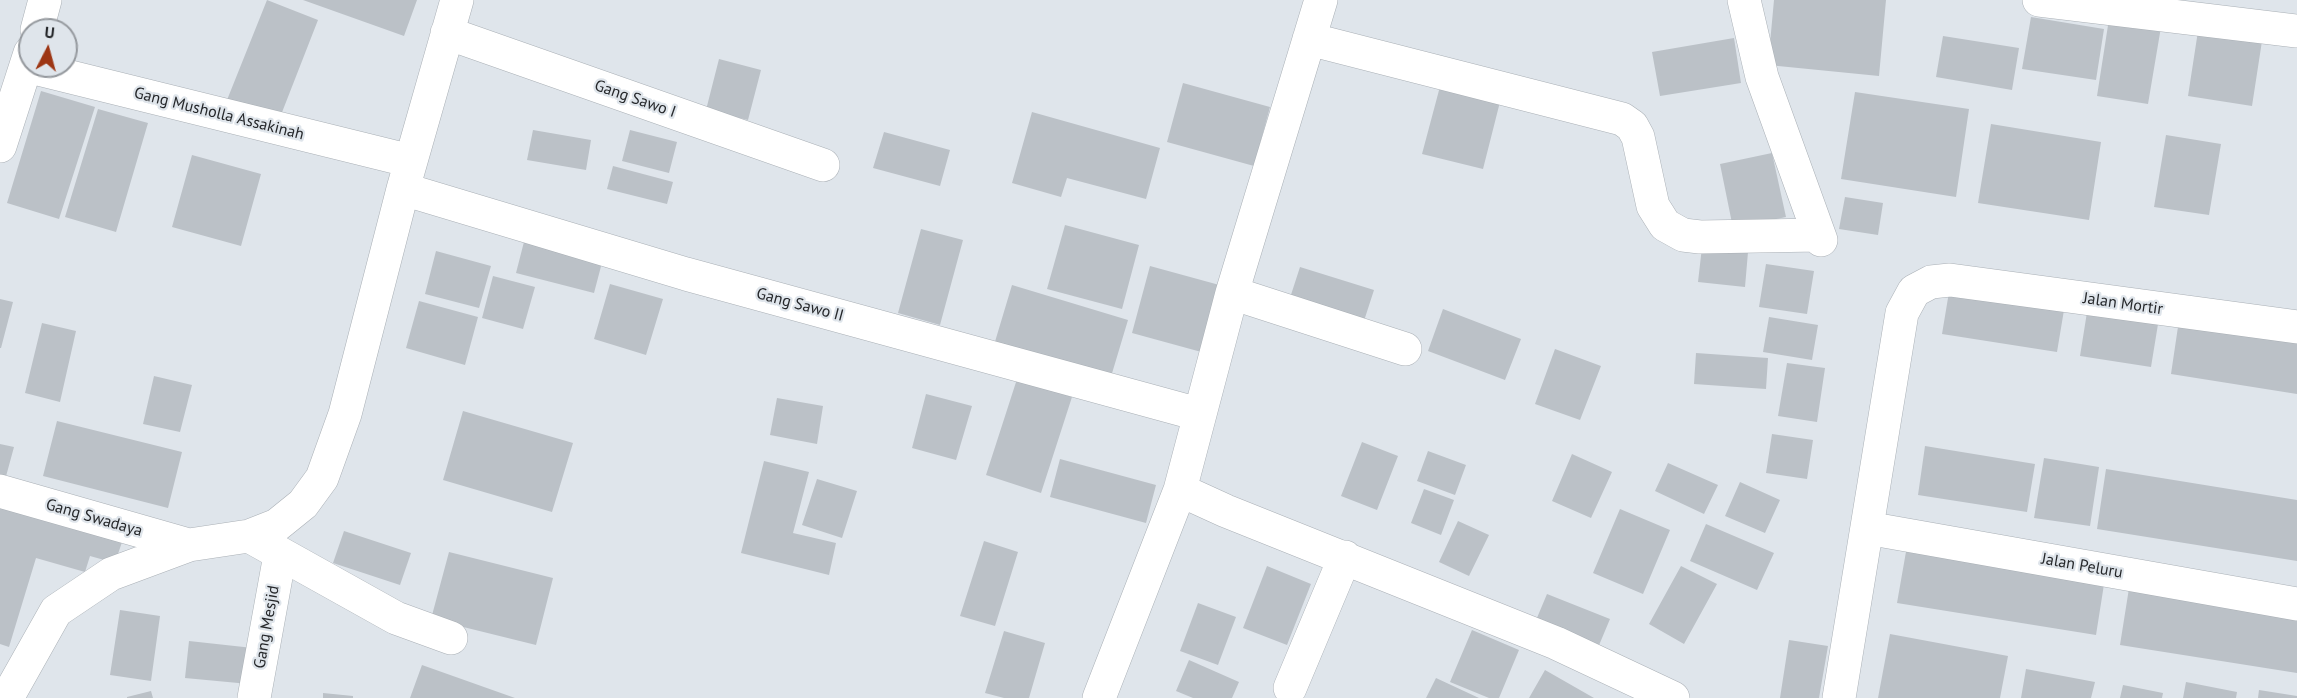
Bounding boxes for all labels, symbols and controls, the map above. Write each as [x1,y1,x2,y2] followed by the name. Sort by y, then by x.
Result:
[18,18,78,78] north arrow
[44,22,56,43] text: U
[592,76,678,122] street label: Gang Sawo I
[132,84,306,144] street label: Gang Musholla Assakinah
[754,284,846,326] street label: Gang Sawo II
[2082,289,2164,319] street label: Jalan Mortir
[44,495,144,541] street label: Gang Swadaya
[2040,549,2124,583] street label: Jalan Peluru
[250,584,284,670] street label: Gang Mesjid

